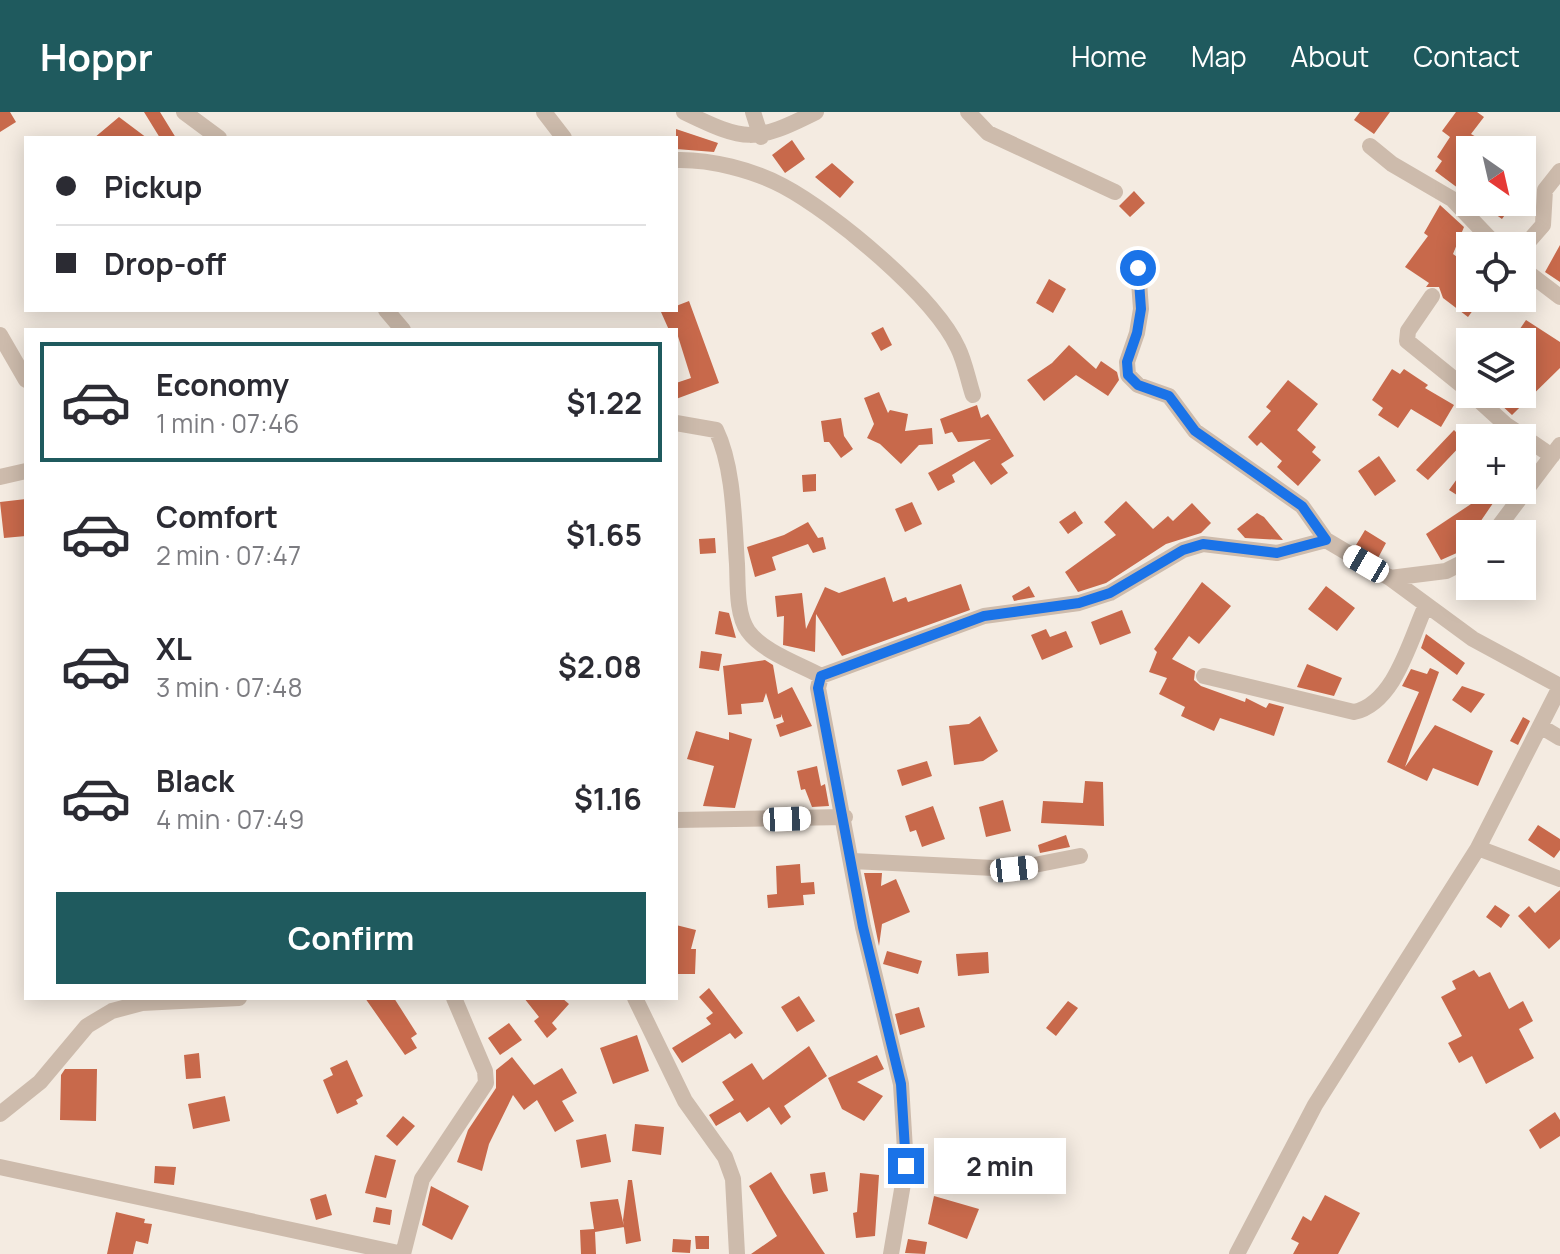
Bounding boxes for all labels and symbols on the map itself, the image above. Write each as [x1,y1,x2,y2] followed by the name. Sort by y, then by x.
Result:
[1456,136,1536,216] north arrow
[1120,250,1156,286] route start
[1339,542,1393,586] car
[763,806,811,832] car
[989,855,1039,883] car
[934,1138,1066,1194] callout: 2 min
[888,1148,924,1184] route end

